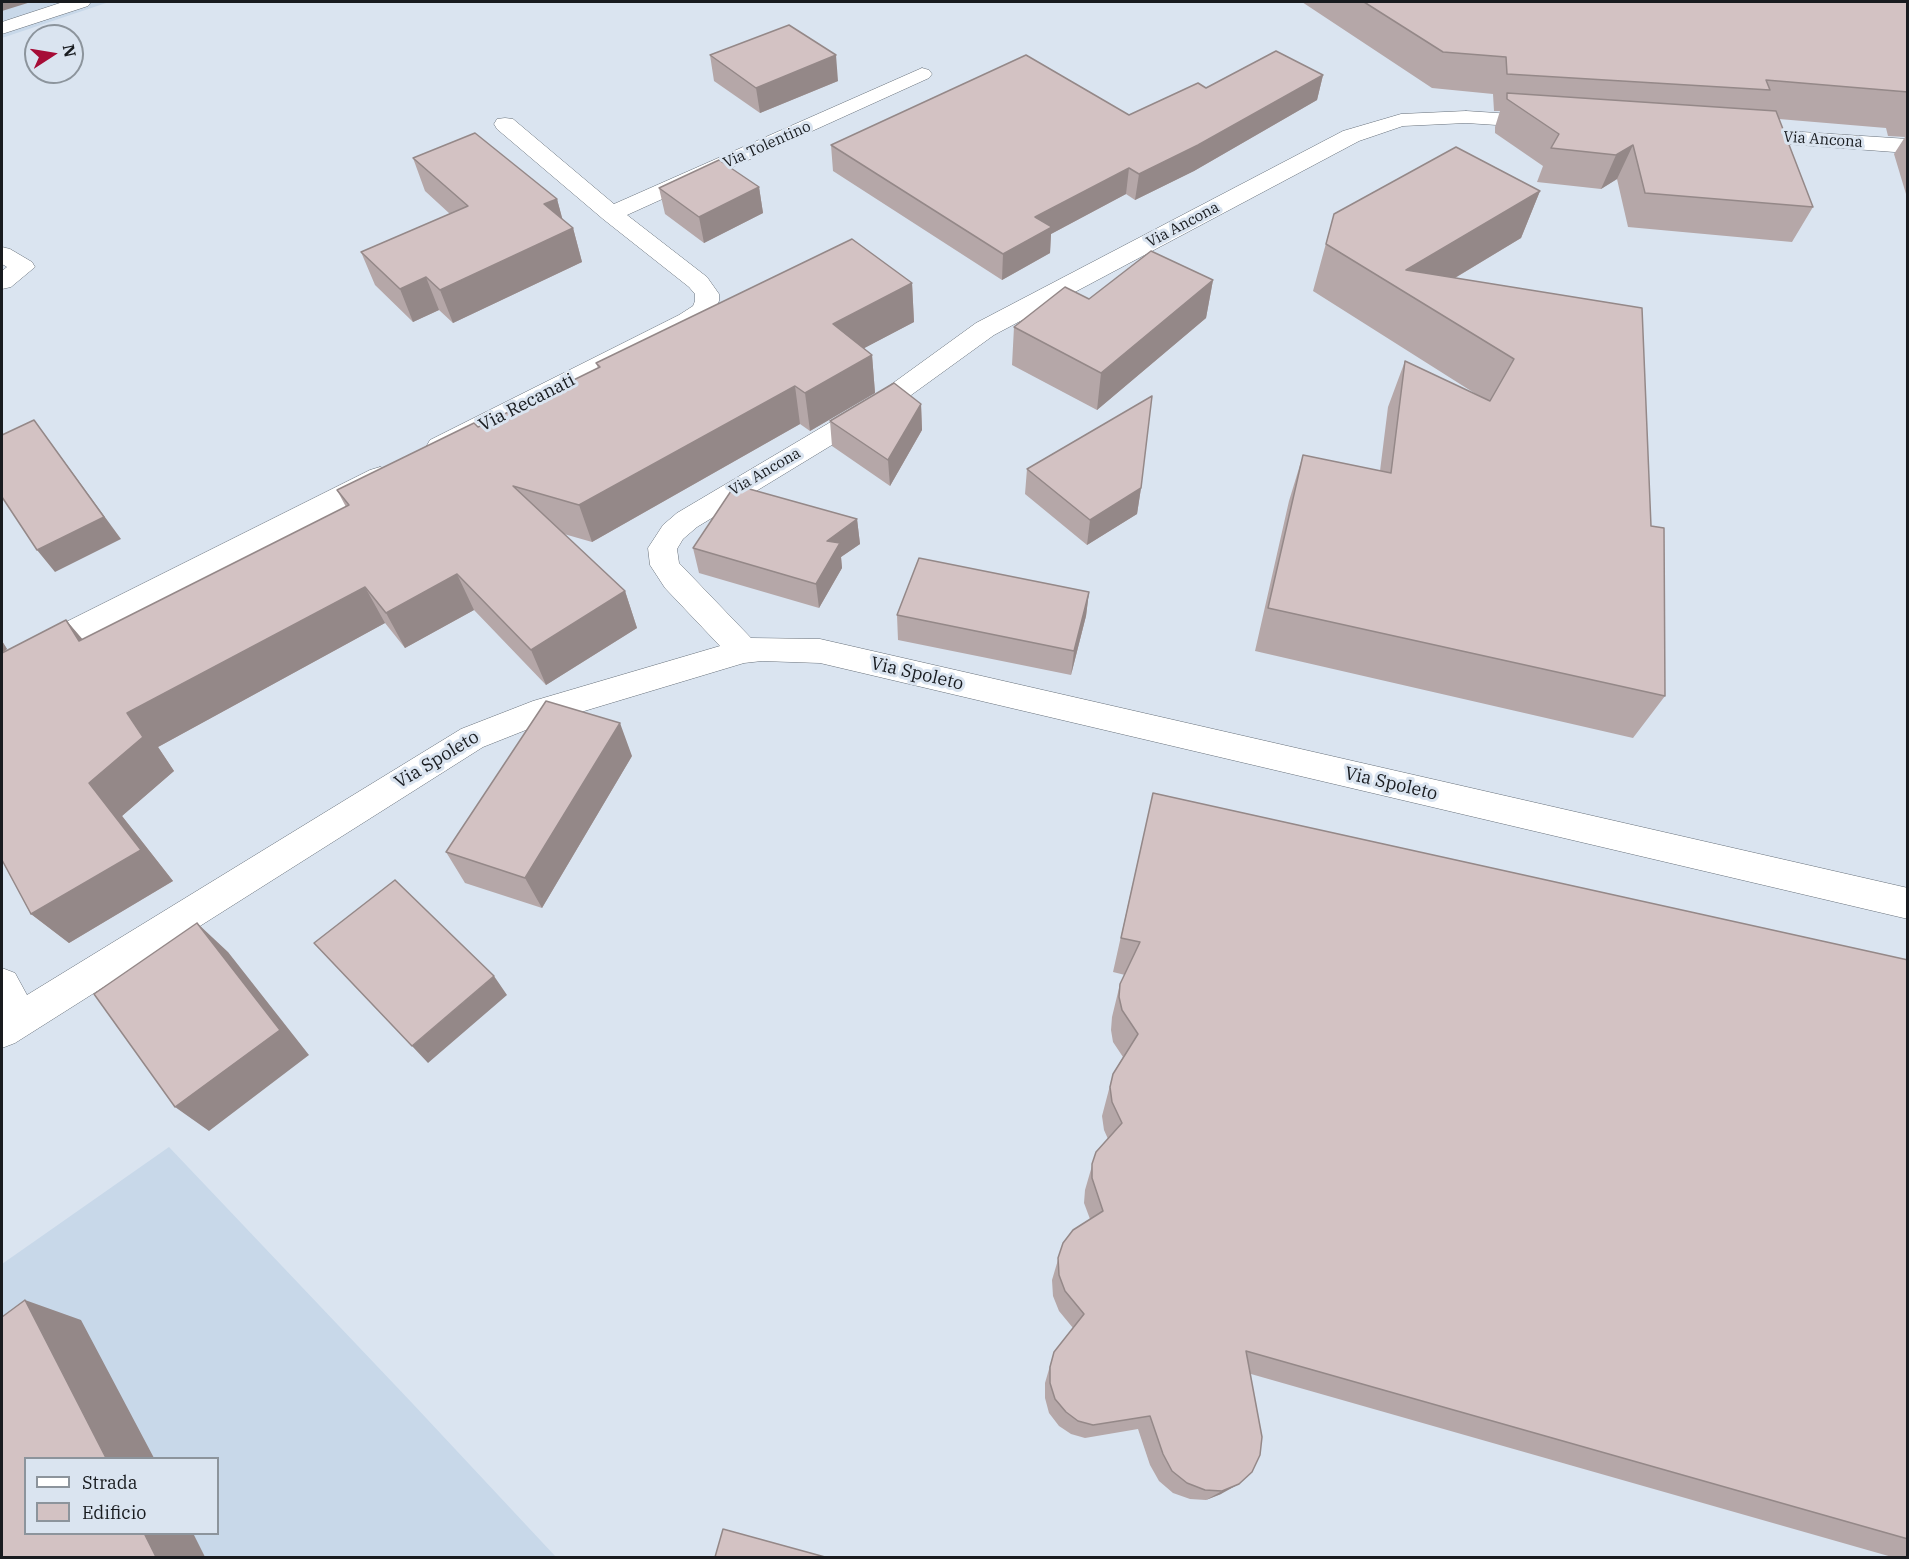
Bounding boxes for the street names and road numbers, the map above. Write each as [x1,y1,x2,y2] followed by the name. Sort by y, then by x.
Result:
[720,118,814,172] street label: Via Tolentino
[1783,128,1863,152] street label: Via Ancona
[1144,198,1222,252] street label: Via Ancona
[475,370,579,436] street label: Via Recanati
[726,444,804,500] street label: Via Ancona
[868,653,966,695] street label: Via Spoleto
[391,726,483,794] street label: Via Spoleto
[1342,763,1440,805] street label: Via Spoleto

